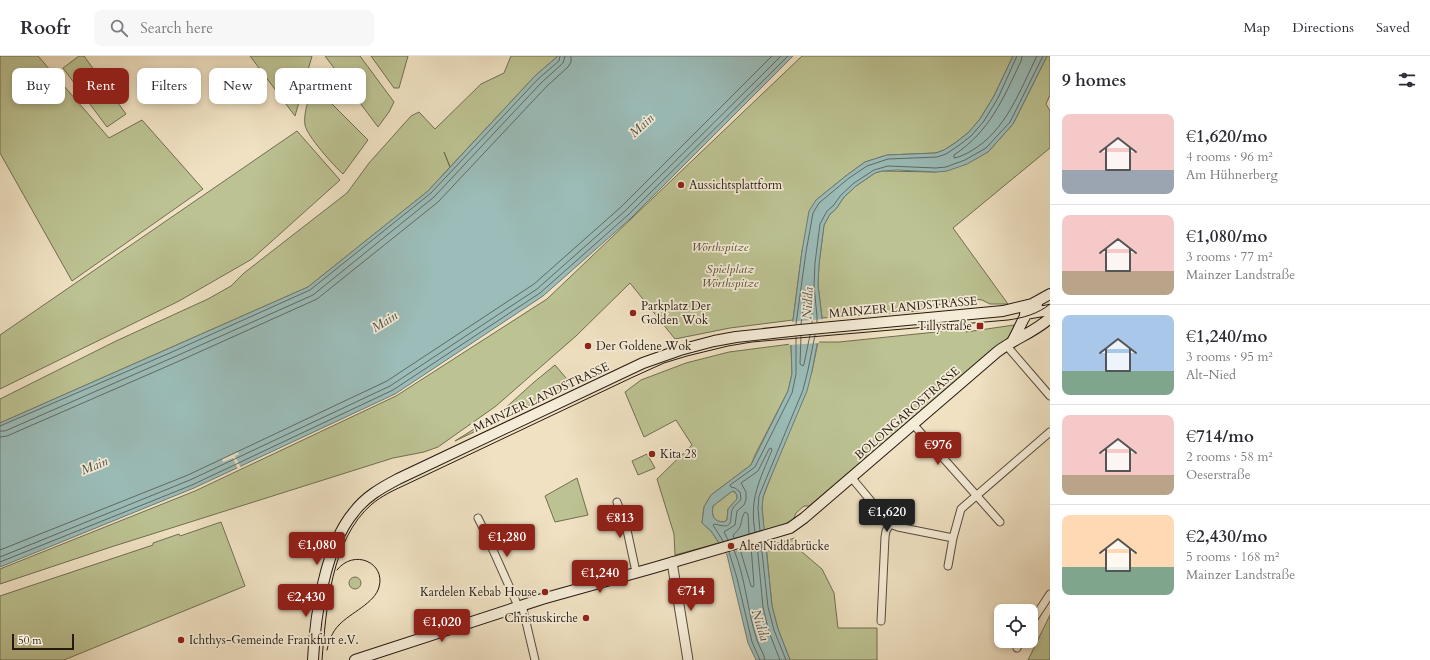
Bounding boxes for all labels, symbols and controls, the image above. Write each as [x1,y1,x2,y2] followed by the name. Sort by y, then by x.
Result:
[94,10,374,46] search box
[20,15,70,41] text: Roofr
[108,17,130,39] icon: search
[140,18,213,38] text: Search here
[1244,18,1270,37] text: Map
[1292,18,1354,37] text: Directions
[1376,18,1410,37] text: Saved
[12,68,65,104] chip: Buy
[73,68,129,104] chip: Rent
[137,68,201,104] chip: Filters
[209,68,267,104] chip: New
[275,68,366,104] chip: Apartment
[1062,69,1126,92] text: 9 homes
[1396,69,1418,91] icon: filters
[625,109,658,142] water label: Main
[1186,125,1268,148] text: €1,620/mo
[1094,130,1142,178] icon: home
[1186,148,1273,166] text: 4 rooms · 96 m²
[1186,166,1278,184] text: Am Hühnerberg
[689,177,783,193] place label: Aussichtsplattform
[676,180,686,190] marker: Aussichtsplattform
[1186,225,1268,248] text: €1,080/mo
[1094,231,1142,279] icon: home
[692,239,749,255] park label: Wörthspitze
[1186,248,1273,266] text: 3 rooms · 77 m²
[702,261,759,291] park label: Spielplatz Wörthspitze
[1186,266,1295,284] text: Mainzer Landstraße
[798,286,818,320] water label: Nidda
[828,293,978,321] street label: MAINZER LANDSTRASSE
[641,298,711,328] place label: Parkplatz Der Golden Wok
[368,307,402,337] water label: Main
[628,308,638,318] marker: Parkplatz Der Golden Wok
[917,318,972,334] place label: Tillystraße
[975,321,985,331] marker: Tillystraße
[1186,325,1268,348] text: €1,240/mo
[1094,331,1142,379] icon: home
[596,338,692,354] place label: Der Goldene Wok
[583,341,593,351] marker: Der Goldene Wok
[1186,348,1273,366] text: 3 rooms · 95 m²
[470,358,612,436] street label: MAINZER LANDSTRASSE
[851,363,963,463] street label: BOLONGAROSTRASSE
[1186,366,1236,384] text: Alt-Nied
[1186,425,1254,448] text: €714/mo
[1094,431,1142,479] icon: home
[914,432,962,466] pin: €976
[924,436,952,454] text: €976
[660,446,697,462] place label: Kita 28
[1186,448,1273,466] text: 2 rooms · 58 m²
[647,449,657,459] marker: Kita 28
[78,452,111,479] water label: Main
[1186,466,1251,484] text: Oeserstraße
[854,499,920,533] pin: €1,620
[868,503,906,521] text: €1,620
[596,505,644,539] pin: €813
[606,509,634,527] text: €813
[474,524,540,558] pin: €1,280
[1186,525,1268,548] text: €2,430/mo
[488,528,526,546] text: €1,280
[1094,531,1142,579] icon: home
[284,532,350,566] pin: €1,080
[298,536,336,554] text: €1,080
[739,538,829,554] place label: Alte Niddabrücke
[726,541,736,551] marker: Alte Niddabrücke
[1186,548,1279,566] text: 5 rooms · 168 m²
[567,560,633,594] pin: €1,240
[581,564,619,582] text: €1,240
[1186,566,1295,584] text: Mainzer Landstraße
[667,578,715,612] pin: €714
[677,582,705,600] text: €714
[273,584,339,618] pin: €2,430
[420,584,537,600] place label: Kardelen Kebab House
[540,587,550,597] marker: Kardelen Kebab House
[287,588,325,606] text: €2,430
[994,604,1038,648] map controls
[994,604,1038,648] button: locate
[747,607,773,644] water label: Nidda
[409,609,475,643] pin: €1,020
[504,610,578,626] place label: Christuskirche
[423,613,461,631] text: €1,020
[581,613,591,623] marker: Christuskirche
[12,632,74,651] scale bar
[189,632,359,648] place label: Ichthys-Gemeinde Frankfurt e.V.
[18,633,42,648] text: 50 m
[176,635,186,645] marker: Ichthys-Gemeinde Frankfurt e.V.

